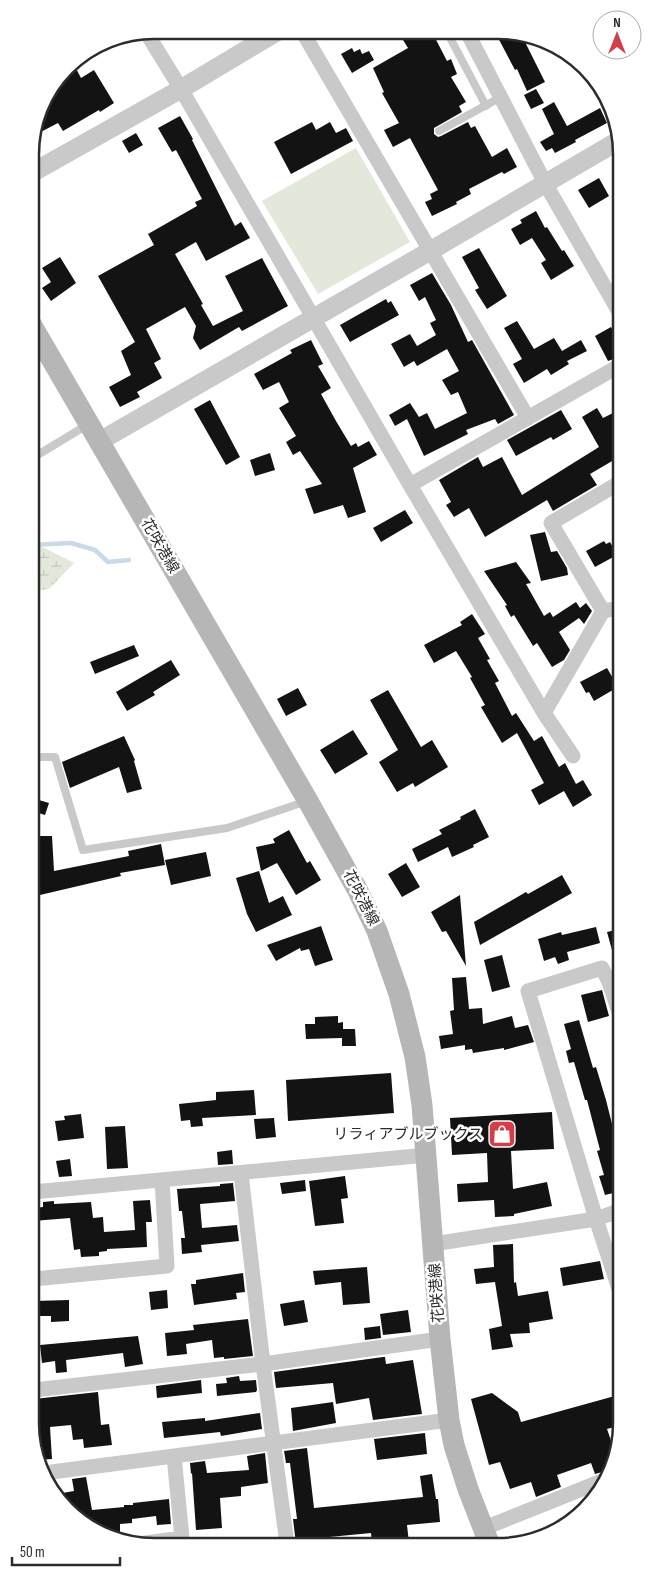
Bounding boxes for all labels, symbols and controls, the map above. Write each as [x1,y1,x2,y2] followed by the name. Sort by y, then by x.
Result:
[592,10,642,60] north arrow
[613,14,621,31] text: N
[137,515,183,577] street label: 花咲港線
[339,867,383,929] street label: 花咲港線
[487,1119,517,1149] shop icon: リラィアブルブックス
[333,1125,483,1144] place label: リラィアブルブックス
[425,1262,449,1324] street label: 花咲港線
[12,1534,120,1566] scale bar
[20,1543,45,1562] text: 50 m

